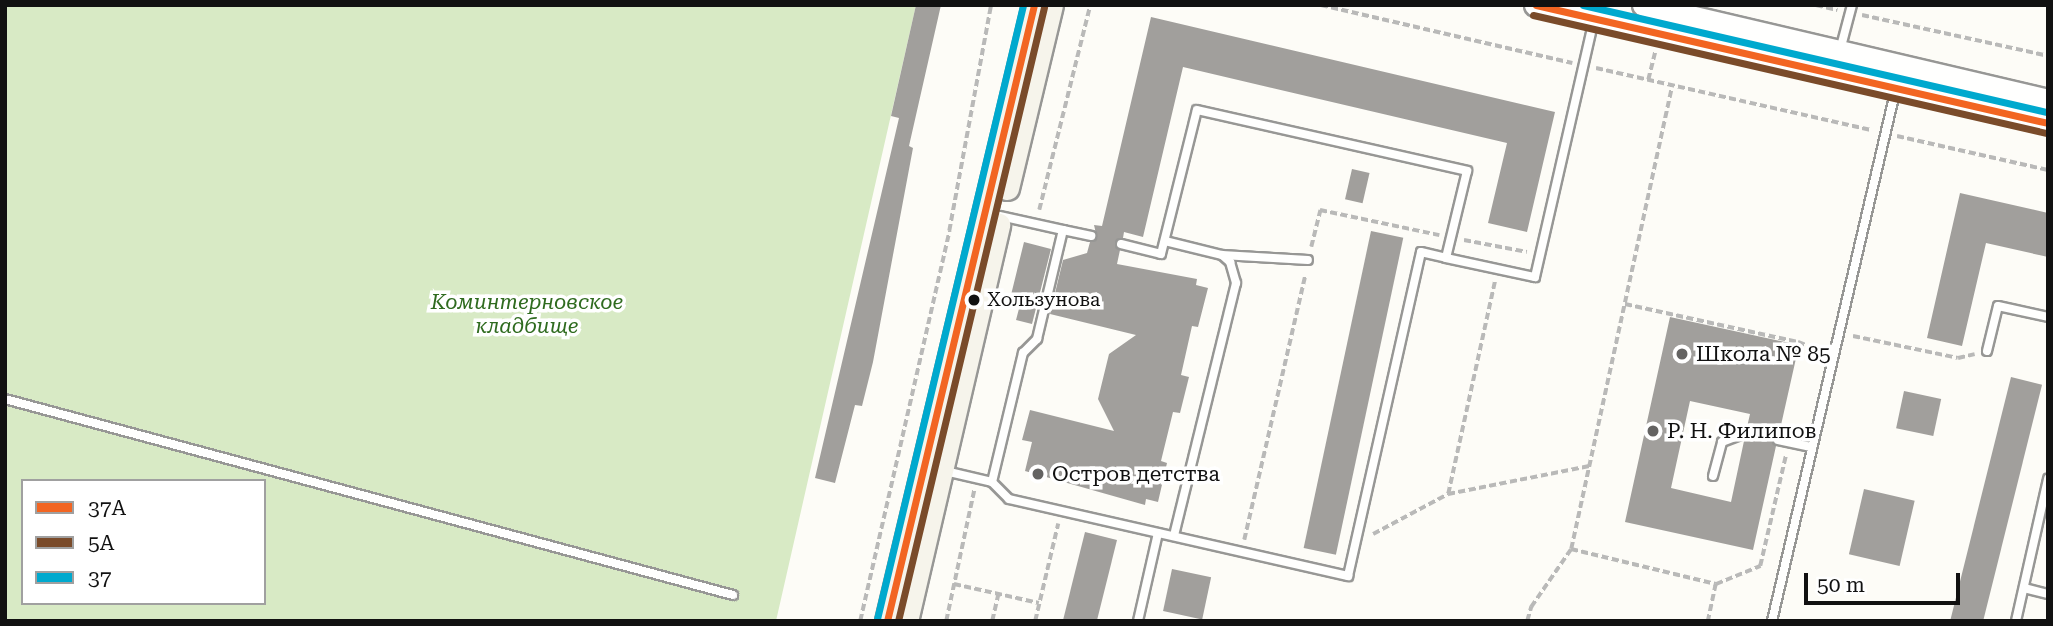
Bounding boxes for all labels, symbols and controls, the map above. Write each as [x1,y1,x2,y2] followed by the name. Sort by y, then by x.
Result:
[431,289,623,339] park label: Коминтерновское кладбище
[987,289,1100,311] place label: Хользунова
[967,293,981,307] marker: Хользунова
[1696,341,1831,367] place label: Школа № 85
[1674,346,1690,362] marker: Школа № 85
[1667,418,1817,444] place label: Р. Н. Филипов
[1645,423,1661,439] marker: Р. Н. Филипов
[1052,461,1220,487] place label: Остров детства
[1030,466,1046,482] marker: Остров детства
[21,479,266,605] legend
[88,496,126,520] text: 37А
[88,531,114,555] text: 5А
[1808,560,1964,604] scale bar
[88,566,112,590] text: 37
[1817,573,1865,597] text: 50 m

